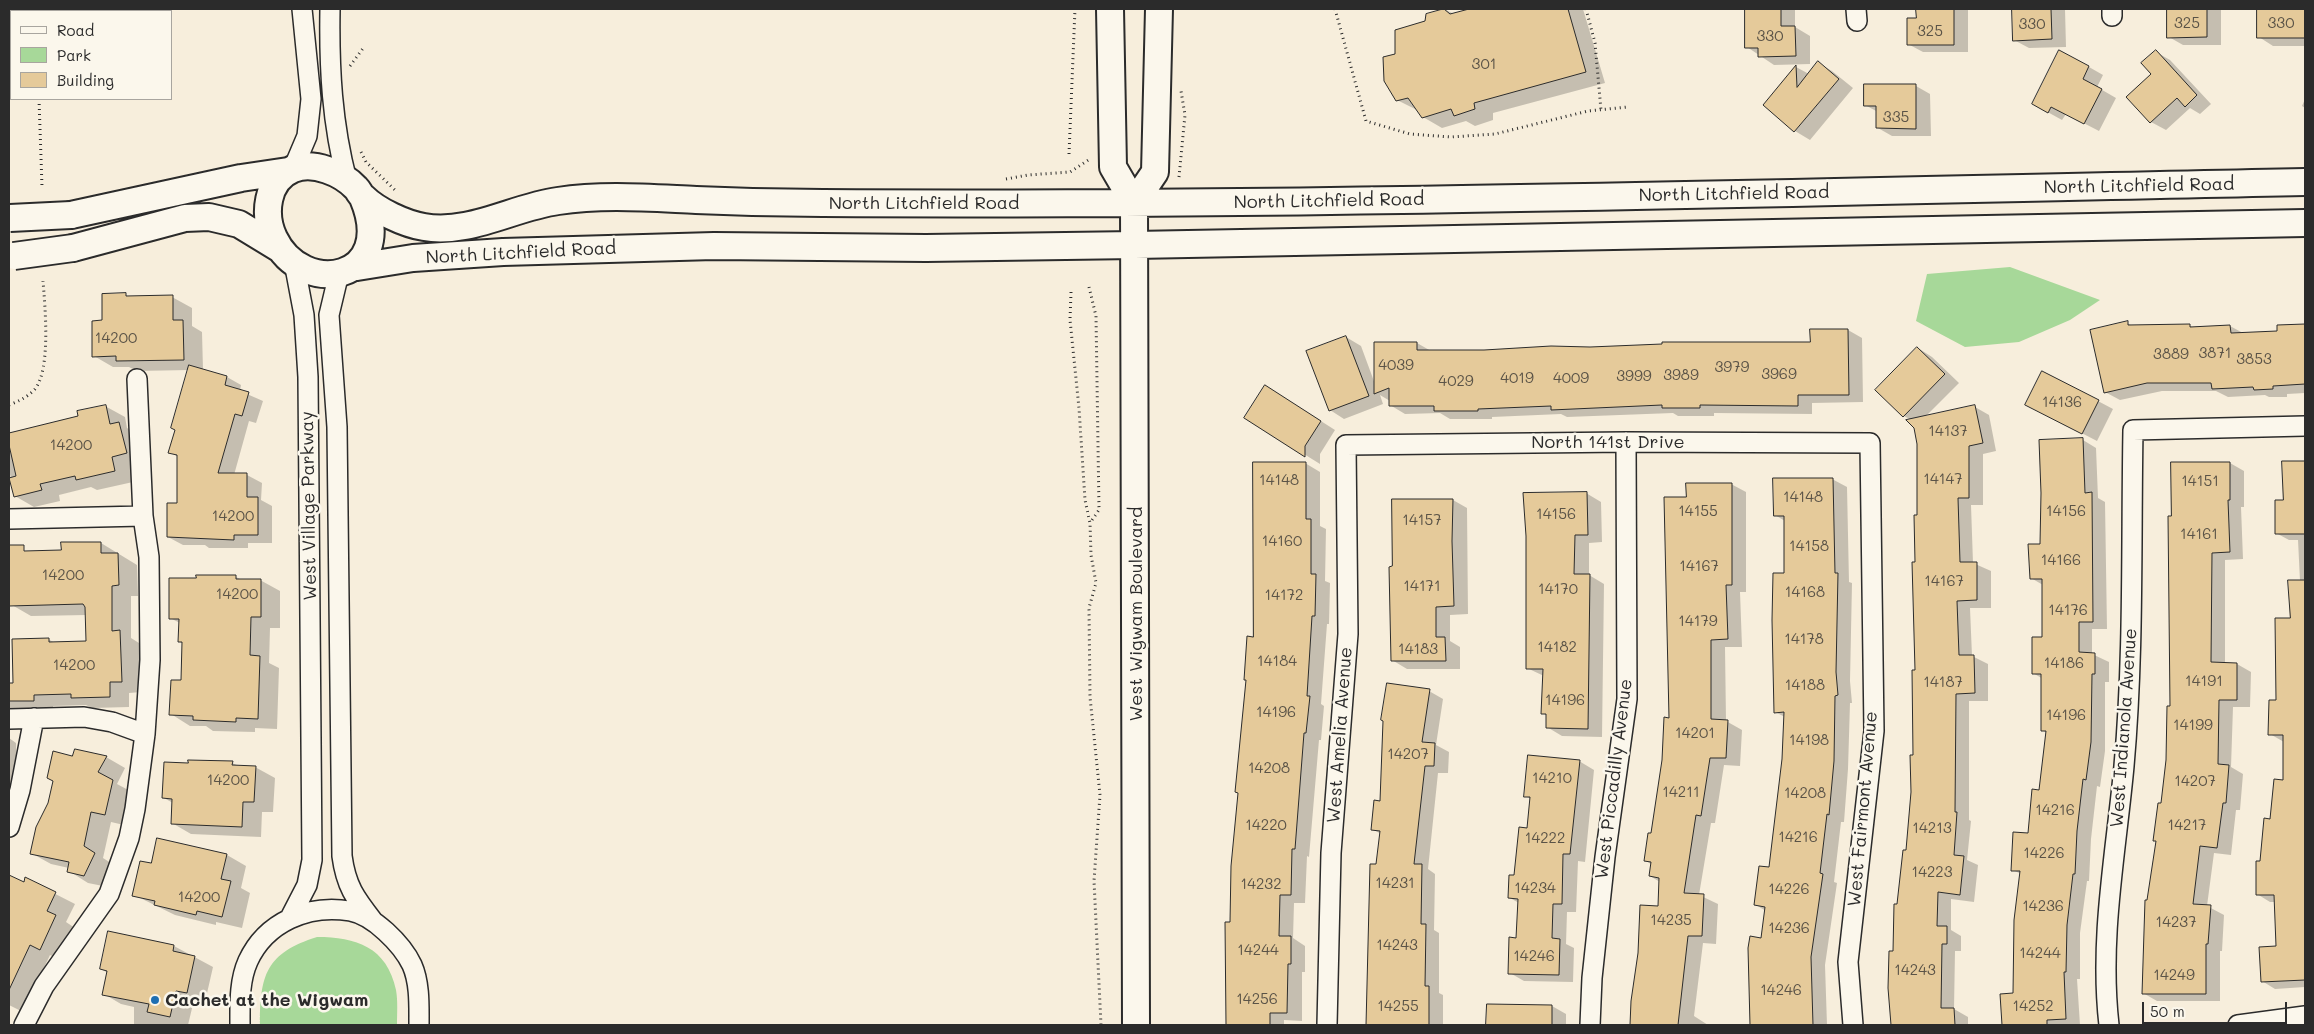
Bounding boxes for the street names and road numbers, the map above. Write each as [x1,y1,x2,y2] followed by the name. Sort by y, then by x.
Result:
[2044,174,2234,198] street label: North Litchfield Road
[1639,182,1829,206] street label: North Litchfield Road
[1234,189,1424,213] street label: North Litchfield Road
[829,192,1019,214] street label: North Litchfield Road
[425,237,617,269] street label: North Litchfield Road
[297,411,321,601] street label: West Village Parkway
[1531,431,1685,453] street label: North 141st Drive
[1125,507,1147,721] street label: West Wigwam Boulevard
[2106,628,2142,828] street label: West Indianola Avenue
[1323,646,1357,824] street label: West Amelia Avenue
[1591,678,1637,880] street label: West Piccadilly Avenue
[1844,710,1882,908] street label: West Fairmont Avenue

